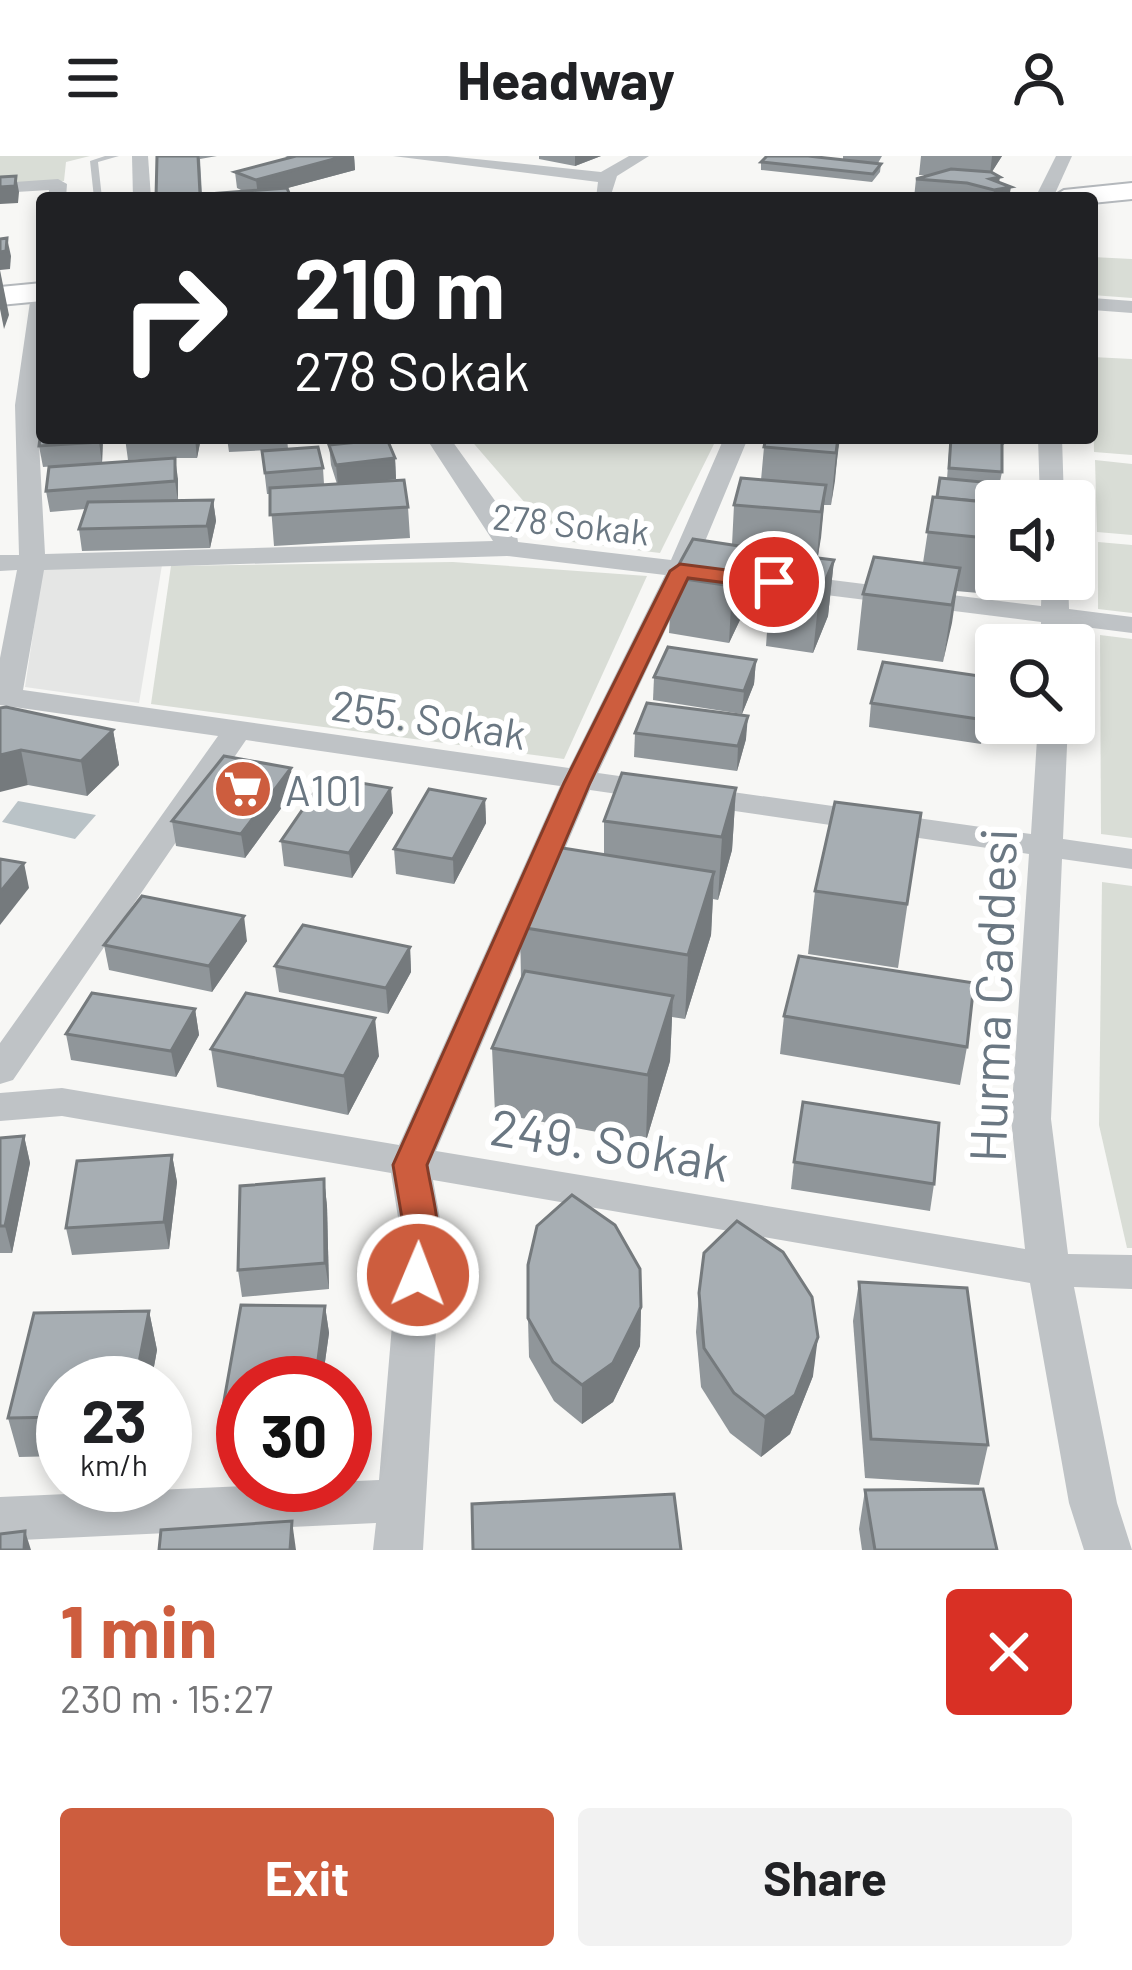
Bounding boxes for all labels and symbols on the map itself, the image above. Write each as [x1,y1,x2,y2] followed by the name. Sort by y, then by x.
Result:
[491,493,651,553] street label: 278 Sokak
[723,531,825,633] pin
[328,678,530,758] street label: 255. Sokak
[212,758,274,820] supermarket icon: A101
[285,764,362,814] place label: A101
[955,827,1027,1163] street label: Hurma Caddesi
[486,1094,734,1192] street label: 249. Sokak
[355,1212,481,1338] position arrow
[216,1356,372,1512] speed limit sign: 30

